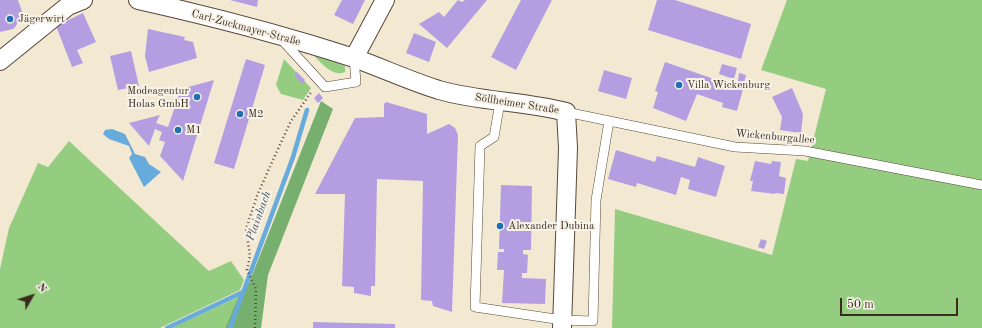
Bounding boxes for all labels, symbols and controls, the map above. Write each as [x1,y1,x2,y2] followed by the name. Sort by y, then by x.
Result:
[190,7,302,49] street label: Carl-Zuckmayer-Straße
[18,12,65,26] place label: Jägerwirt
[5,14,15,24] marker: Jägerwirt
[687,78,770,92] place label: Villa Wickenburg
[674,80,684,90] marker: Villa Wickenburg
[127,84,189,110] place label: Modeagentur Holas GmbH
[474,91,560,117] street label: Söllheimer Straße
[192,92,202,102] marker: Modeagentur Holas GmbH
[248,107,264,121] place label: M2
[235,109,245,119] marker: M2
[186,123,202,137] place label: M1
[173,125,183,135] marker: M1
[735,127,815,147] street label: Wickenburgallee
[243,189,275,243] water label: Plainbach
[508,219,594,233] place label: Alexander Dubina
[495,221,505,231] marker: Alexander Dubina
[12,276,52,316] north arrow
[35,281,49,295] text: N
[842,290,960,316] scale bar
[847,299,874,311] text: 50 m

